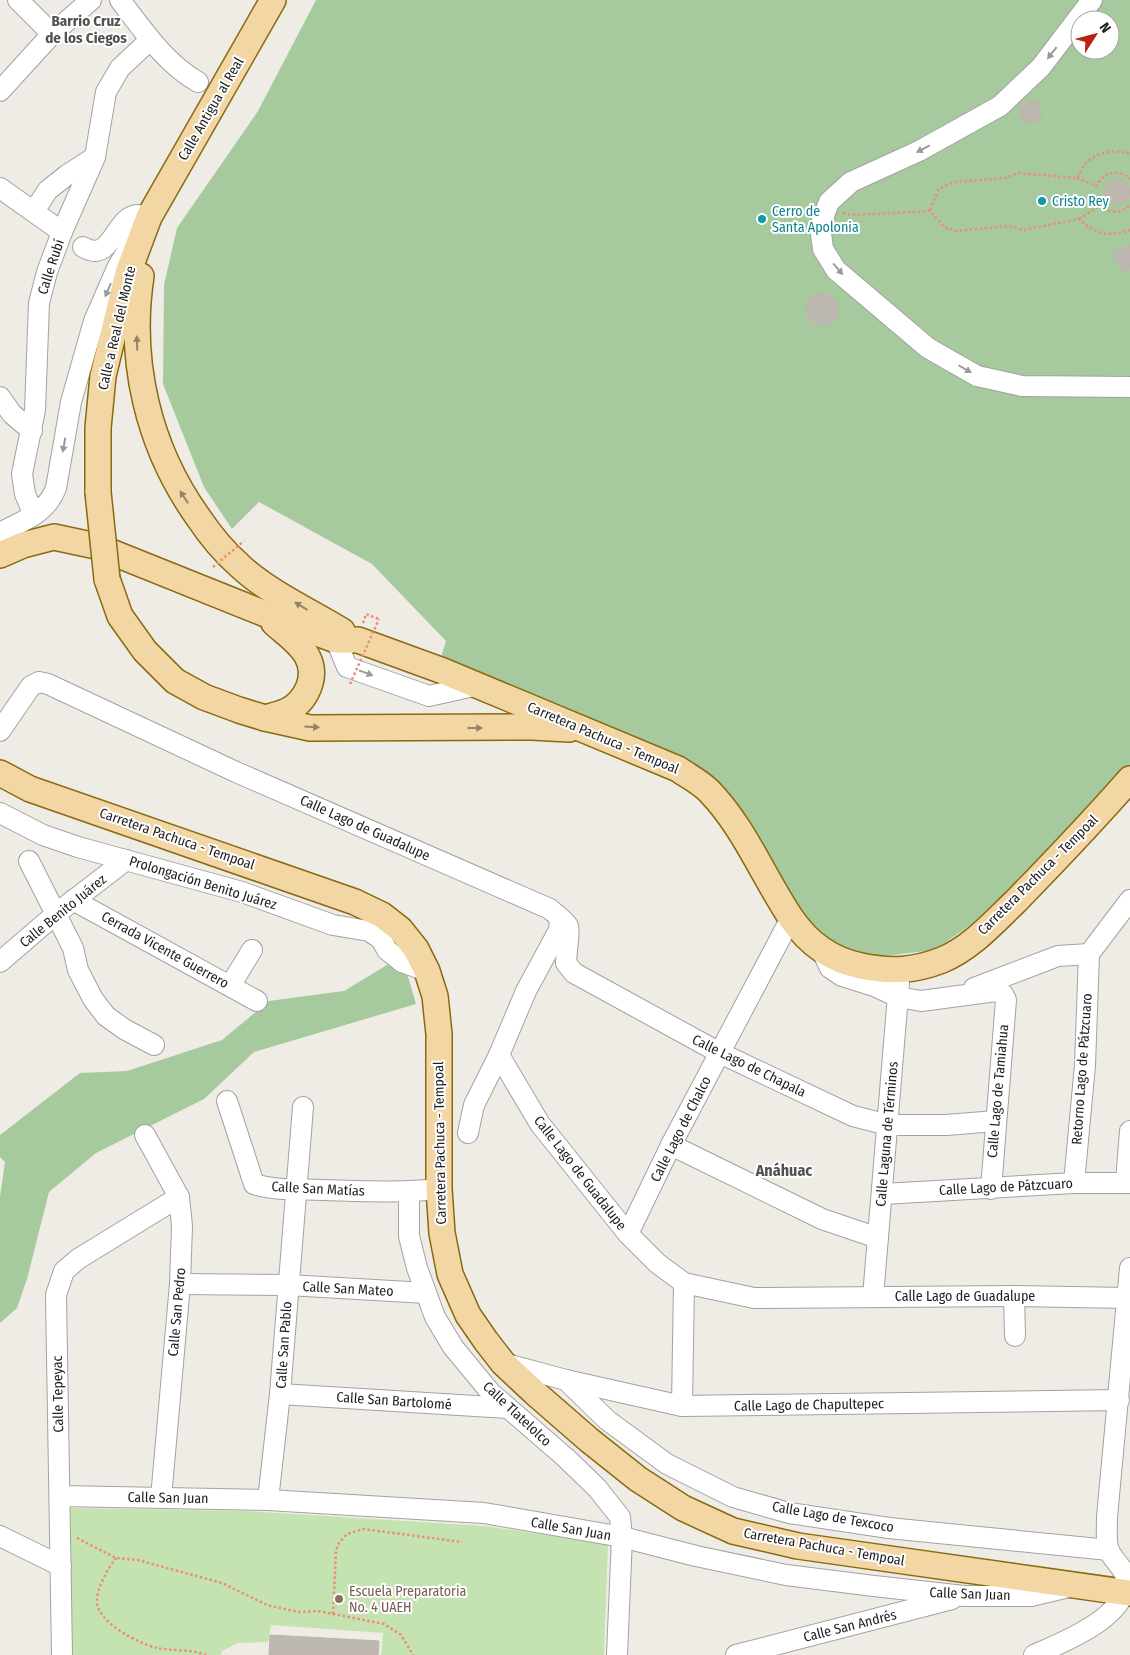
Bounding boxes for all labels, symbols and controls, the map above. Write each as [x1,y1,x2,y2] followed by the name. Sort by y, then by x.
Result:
[1070,10,1120,60] north arrow
[45,12,127,47] district label: Barrio Cruz de los Ciegos
[1096,19,1114,36] text: N
[1046,46,1057,59] one-way arrow
[175,54,248,164] street label: Calle Antigua al Real
[915,145,930,153] one-way arrow
[1052,193,1110,210] place label: Cristo Rey
[1036,195,1048,207] marker: Cristo Rey
[772,203,859,236] place label: Cerro de Santa Apolonia
[756,213,768,225] marker: Cerro de Santa Apolonia
[34,237,68,297] street label: Calle Rubí
[832,263,843,276] one-way arrow
[94,264,140,392] street label: Calle a Real del Monte
[103,283,111,297] one-way arrow
[133,335,141,351] one-way arrow
[958,365,971,374] one-way arrow
[59,438,67,454] one-way arrow
[180,490,189,504] one-way arrow
[295,602,308,611] one-way arrow
[359,670,374,678] one-way arrow
[525,698,682,778] street label: Carretera Pachuca - Tempoal
[305,724,321,732] one-way arrow
[467,724,483,732] one-way arrow
[297,792,433,864] street label: Calle Lago de Guadalupe
[97,804,257,874] street label: Carretera Pachuca - Tempoal
[974,811,1102,939] street label: Carretera Pachuca - Tempoal
[127,852,279,914] street label: Prolongación Benito Juárez
[16,871,110,951] street label: Calle Benito Juárez
[98,908,232,992] street label: Cerrada Vicente Guerrero
[1068,993,1096,1145] street label: Retorno Lago de Pátzcuaro
[984,1023,1012,1159] street label: Calle Lago de Tamiahua
[689,1031,809,1101] street label: Calle Lago de Chapala
[430,1061,450,1225] street label: Carretera Pachuca - Tempoal
[872,1061,902,1207] street label: Calle Laguna de Términos
[647,1073,715,1185] street label: Calle Lago de Chalco
[530,1112,630,1234] street label: Calle Lago de Guadalupe
[755,1161,812,1180] district label: Anáhuac
[939,1175,1073,1199] street label: Calle Lago de Pátzcuaro
[271,1178,365,1200] street label: Calle San Matías
[165,1267,189,1357] street label: Calle San Pedro
[302,1278,394,1300] street label: Calle San Mateo
[895,1288,1035,1305] street label: Calle Lago de Guadalupe
[272,1301,296,1389] street label: Calle San Pablo
[49,1355,67,1433] street label: Calle Tepeyac
[479,1378,555,1450] street label: Calle Tlatelolco
[336,1388,452,1414] street label: Calle San Bartolomé
[734,1395,884,1415] street label: Calle Lago de Chapultepec
[127,1489,209,1507] street label: Calle San Juan
[771,1498,895,1536] street label: Calle Lago de Texcoco
[530,1514,612,1544] street label: Calle San Juan
[742,1524,906,1570] street label: Carretera Pachuca - Tempoal
[349,1583,466,1616] place label: Escuela Preparatoria No. 4 UAEH
[929,1584,1011,1604] street label: Calle San Juan
[333,1593,345,1605] marker: Escuela Preparatoria No. 4 UAEH
[802,1606,898,1646] street label: Calle San Andrés

